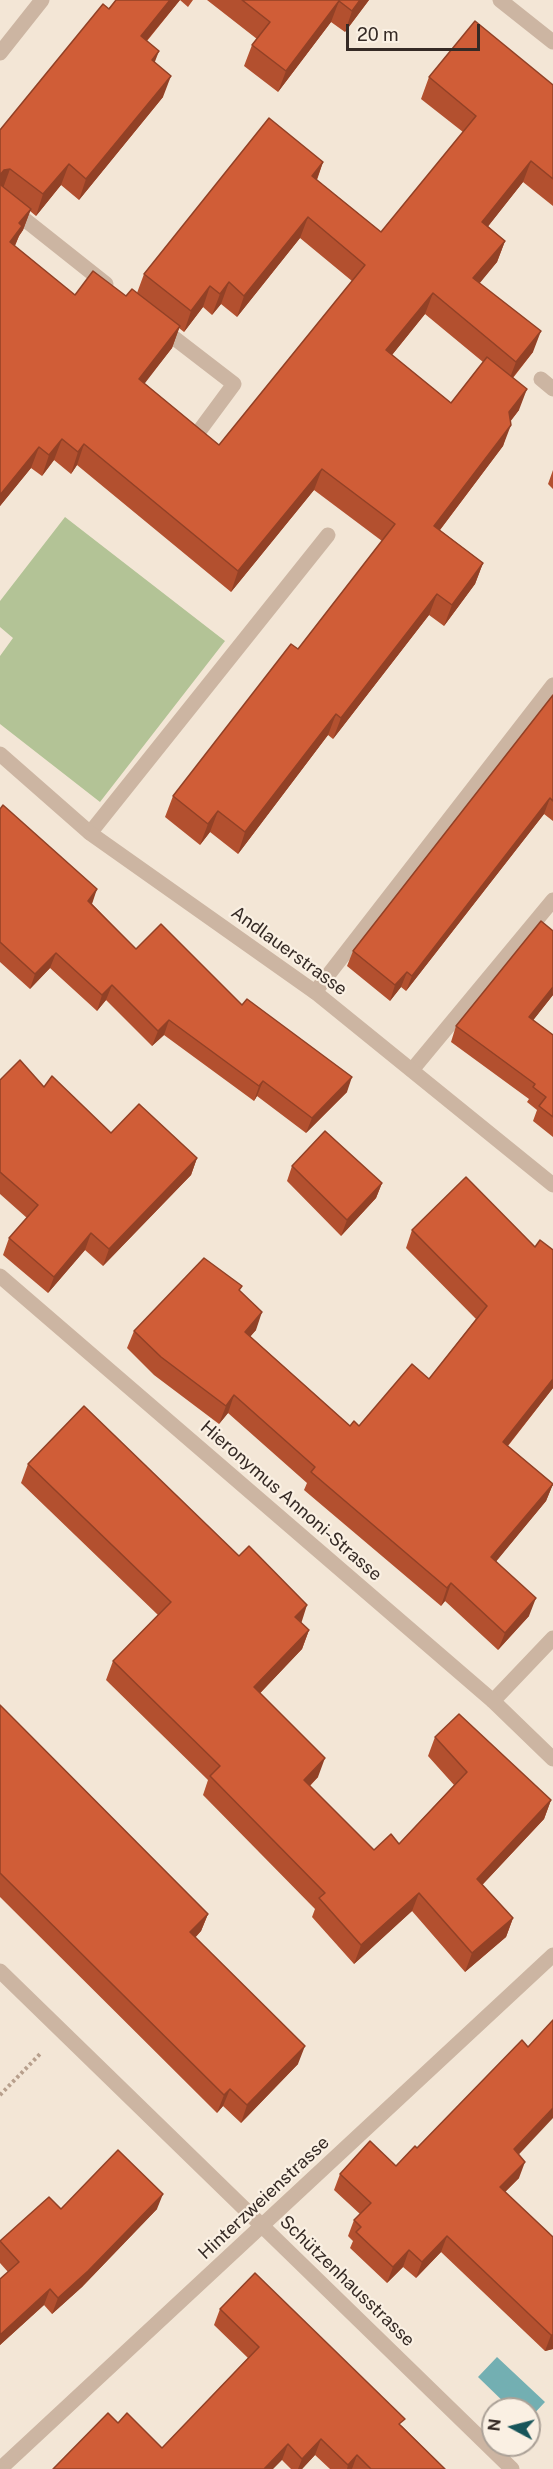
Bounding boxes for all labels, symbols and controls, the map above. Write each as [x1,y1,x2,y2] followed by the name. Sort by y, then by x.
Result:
[349,12,482,50] scale bar
[357,24,399,45] text: 20 m
[227,902,351,1000] street label: Andlauerstrasse
[196,1416,386,1586] street label: Hieronymus Annoni-Strasse
[194,2132,334,2264] street label: Hinterzweienstrasse
[275,2211,419,2351] street label: Schützenhausstrasse
[481,2397,541,2457] north arrow
[484,2418,505,2432] text: N

